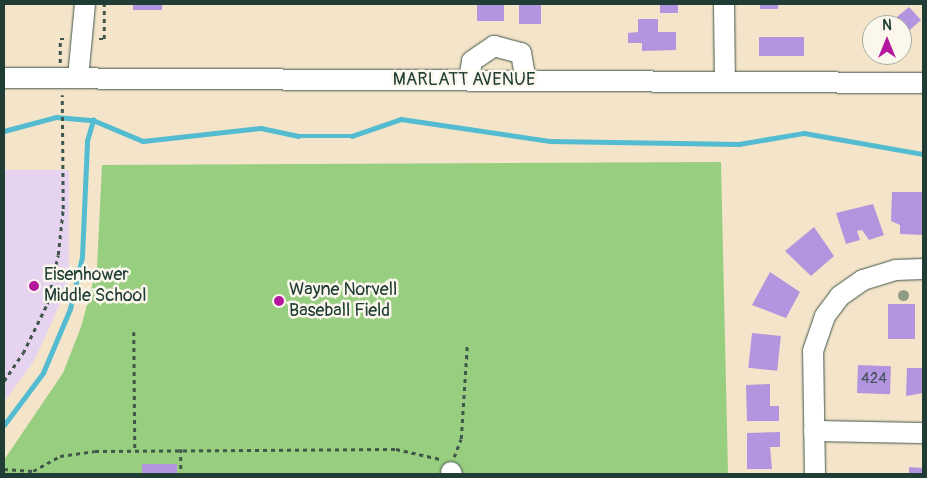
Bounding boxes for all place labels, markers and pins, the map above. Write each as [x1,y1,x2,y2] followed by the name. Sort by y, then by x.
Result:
[44,265,147,308] place label: Eisenhower Middle School
[28,280,40,292] marker: Eisenhower Middle School
[289,280,397,322] place label: Wayne Norvell Baseball Field
[273,295,285,307] marker: Wayne Norvell Baseball Field

